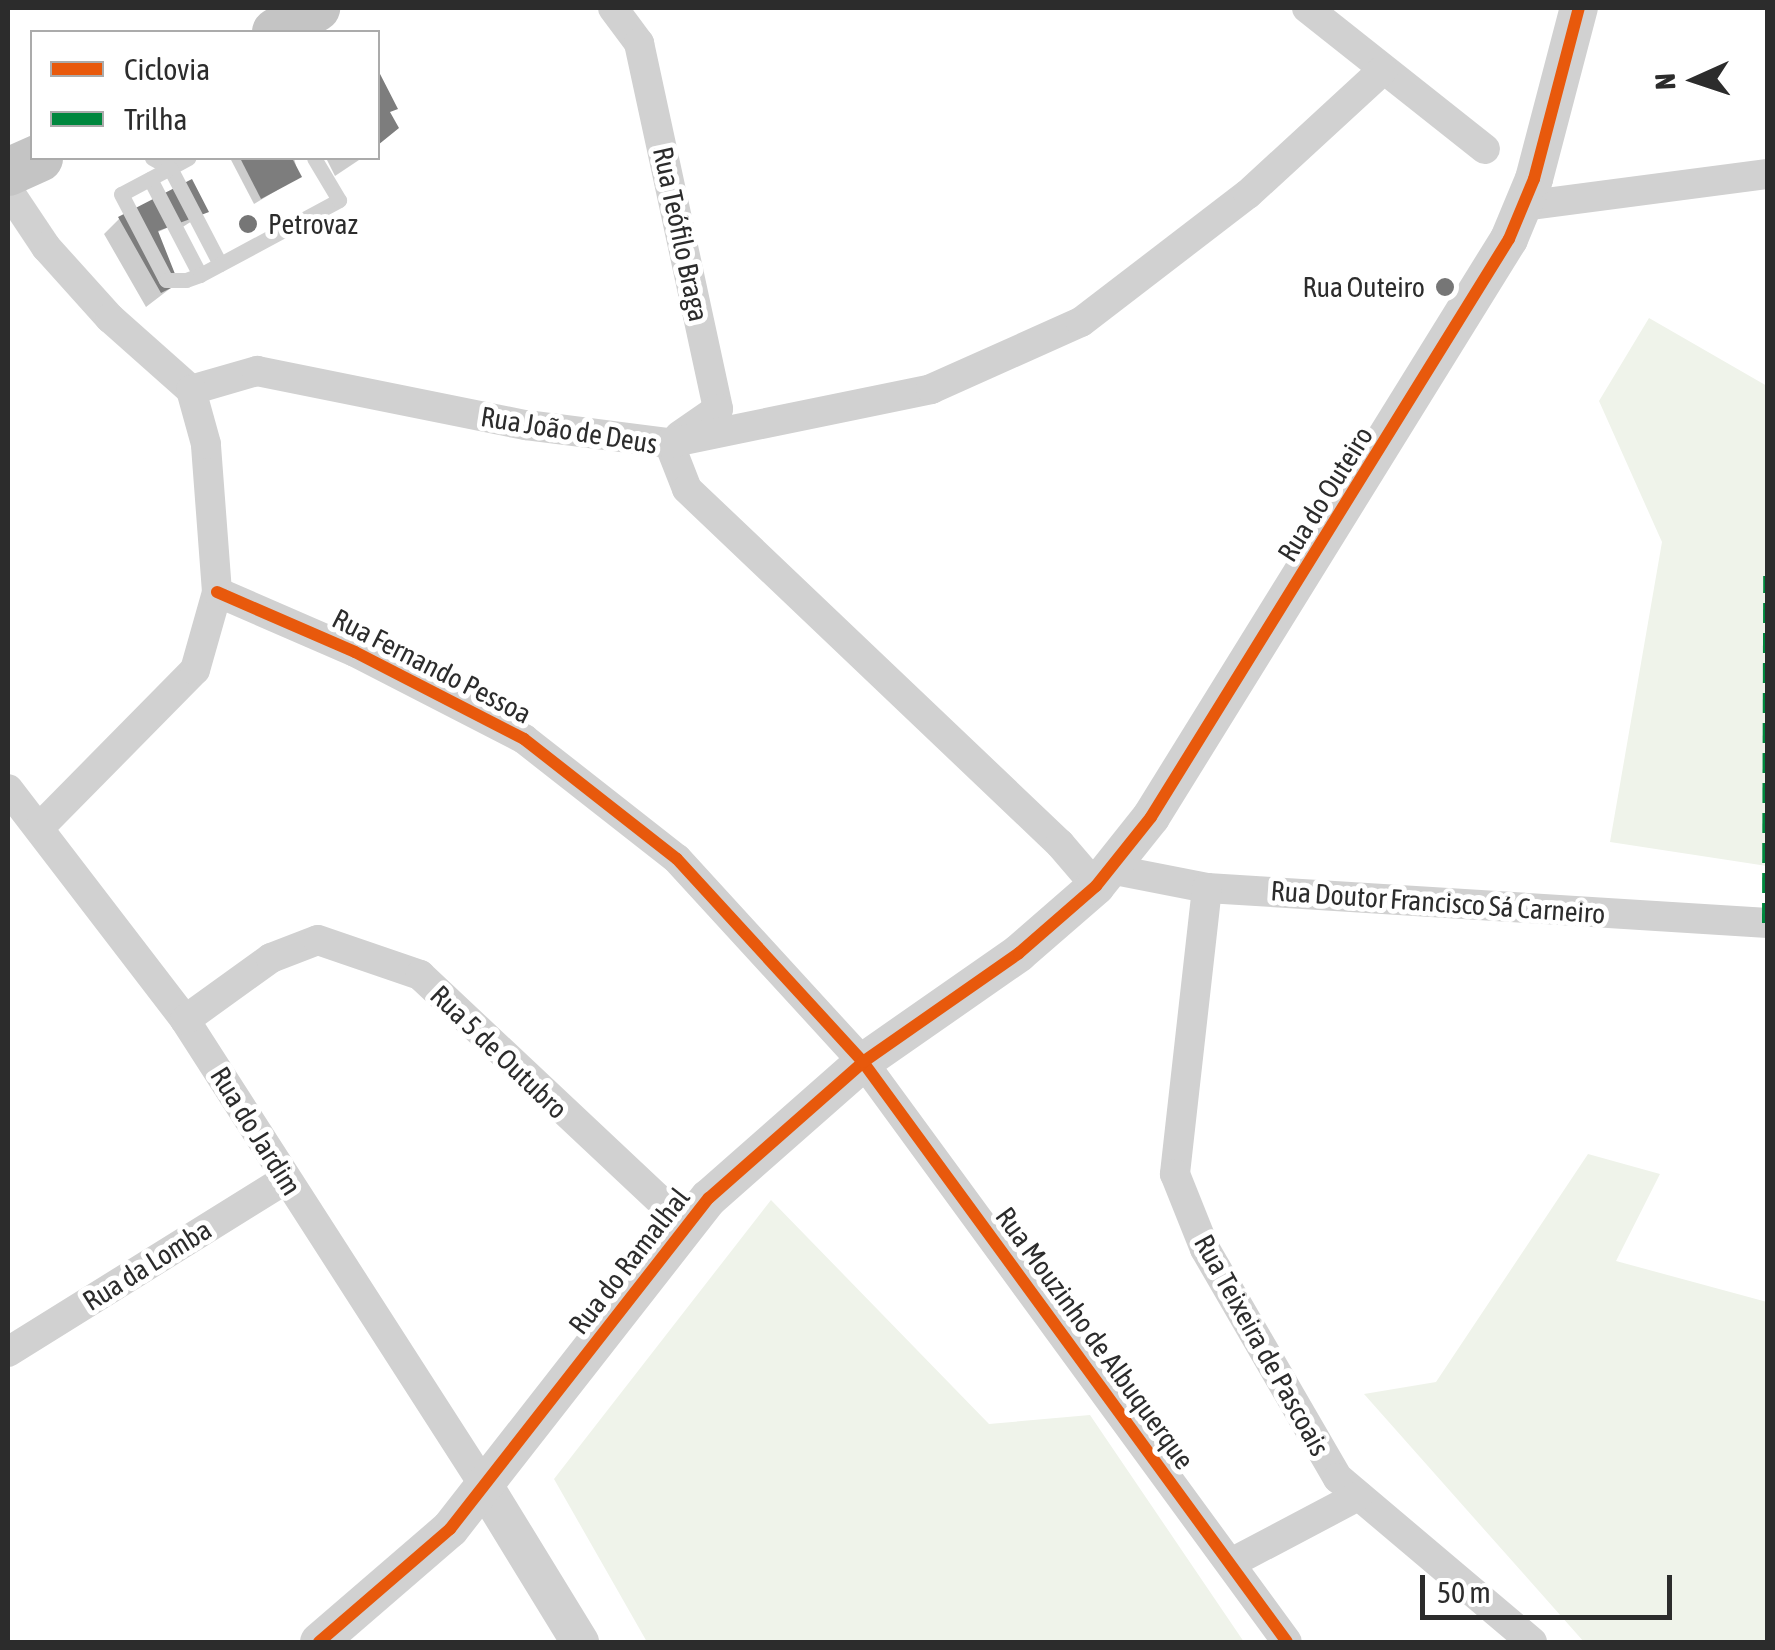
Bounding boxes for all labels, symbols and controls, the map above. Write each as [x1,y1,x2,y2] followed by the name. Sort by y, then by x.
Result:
[30,30,380,160] legend
[1645,30,1745,130] north arrow
[124,52,210,86] text: Ciclovia
[1649,72,1681,91] text: N
[124,102,188,136] text: Trilha
[646,144,716,324] street label: Rua Teófilo Braga
[268,207,358,241] place label: Petrovaz
[237,213,259,235] marker: Petrovaz
[1302,270,1425,304] place label: Rua Outeiro
[1434,276,1456,298] marker: Rua Outeiro
[478,399,660,461] street label: Rua João de Deus
[1270,420,1380,568] street label: Rua do Outeiro
[327,601,537,731] street label: Rua Fernando Pessoa
[1269,874,1607,930] street label: Rua Doutor Francisco Sá Carneiro
[424,978,574,1126] street label: Rua 5 de Outubro
[203,1061,309,1201] street label: Rua do Jardim
[561,1181,697,1341] street label: Rua do Ramalhal
[989,1200,1201,1476] street label: Rua Mouzinho de Albuquerque
[77,1212,217,1318] street label: Rua da Lomba
[1187,1229,1337,1461] street label: Rua Teixeira de Pascoais
[1425,1555,1678,1617] scale bar
[1437,1575,1491,1609] text: 50 m

